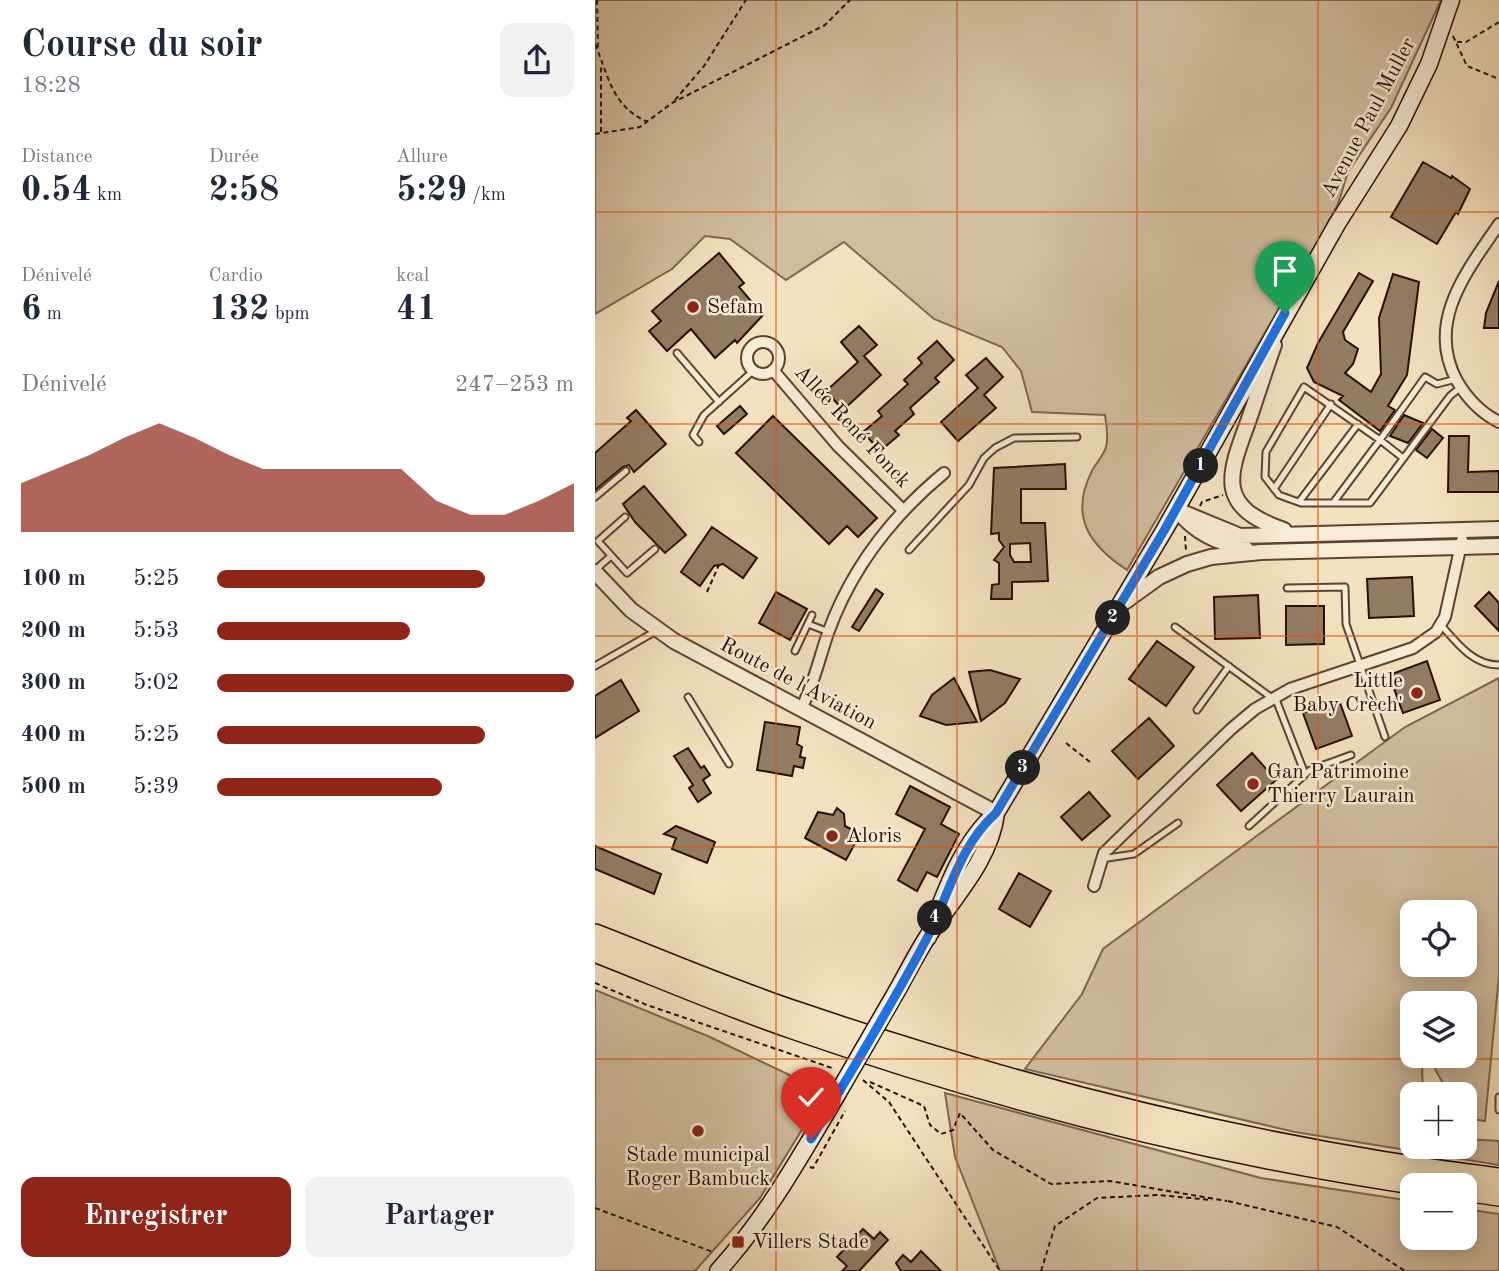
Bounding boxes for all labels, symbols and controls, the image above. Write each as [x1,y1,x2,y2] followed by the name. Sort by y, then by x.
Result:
[500,23,574,97] button: share
[21,27,263,65] text: Course du soir
[1318,34,1420,201] street label: Avenue Paul Muller
[21,74,81,97] text: 18:28
[21,148,93,167] text: Distance
[209,148,259,167] text: Durée
[396,148,448,167] text: Allure
[21,173,92,208] text: 0.54
[209,173,279,208] text: 2:58
[396,173,467,208] text: 5:29
[92,186,122,205] text: km
[467,186,506,205] text: /km
[1255,241,1315,313] pin
[1266,252,1304,290] icon: arrive
[21,267,92,286] text: Dénivelé
[209,267,263,286] text: Cardio
[396,267,429,286] text: kcal
[21,292,41,327] text: 6
[209,292,270,327] text: 132
[396,292,437,327] text: 41
[707,297,764,318] place label: Sefam
[685,299,701,315] marker: Sefam
[41,305,62,324] text: m
[270,305,310,324] text: bpm
[790,362,914,492] street label: Allée René Fonck
[21,373,107,396] text: Dénivelé
[455,373,574,396] text: 247–253 m
[1183,448,1219,484] pin: 1
[1195,456,1206,475] text: 1
[21,567,86,590] text: 100 m
[133,567,179,590] text: 5:25
[1095,600,1131,636] pin: 2
[1107,608,1118,627] text: 2
[21,619,86,642] text: 200 m
[133,619,179,642] text: 5:53
[717,634,879,734] street label: Route de l'Aviation
[21,671,86,694] text: 300 m
[133,671,179,694] text: 5:02
[1292,671,1403,716] place label: Little Baby Crèch'
[1409,685,1425,701] marker: Little Baby Crèch'
[21,723,86,746] text: 400 m
[133,723,179,746] text: 5:25
[1005,750,1041,786] pin: 3
[1017,758,1028,777] text: 3
[1267,762,1415,807] place label: Gan Patrimoine Thierry Laurain
[21,775,86,798] text: 500 m
[133,775,179,798] text: 5:39
[1245,776,1261,792] marker: Gan Patrimoine Thierry Laurain
[846,826,902,847] place label: Aloris
[824,828,840,844] marker: Aloris
[917,900,953,936] pin: 4
[1400,900,1477,1250] map controls
[1400,900,1477,977] button: locate
[929,908,940,927] text: 4
[1400,991,1477,1068] button: layers
[781,1067,841,1139] pin
[792,1078,830,1116] icon: check
[1400,1082,1477,1159] button: +
[690,1123,706,1139] marker: Stade municipal Roger Bambuck
[626,1145,770,1190] place label: Stade municipal Roger Bambuck
[1400,1173,1477,1250] button: −
[21,1177,291,1257] button: Enregistrer
[305,1177,574,1257] button: Partager
[752,1232,869,1253] place label: Villers Stade
[730,1234,746,1250] marker: Villers Stade

